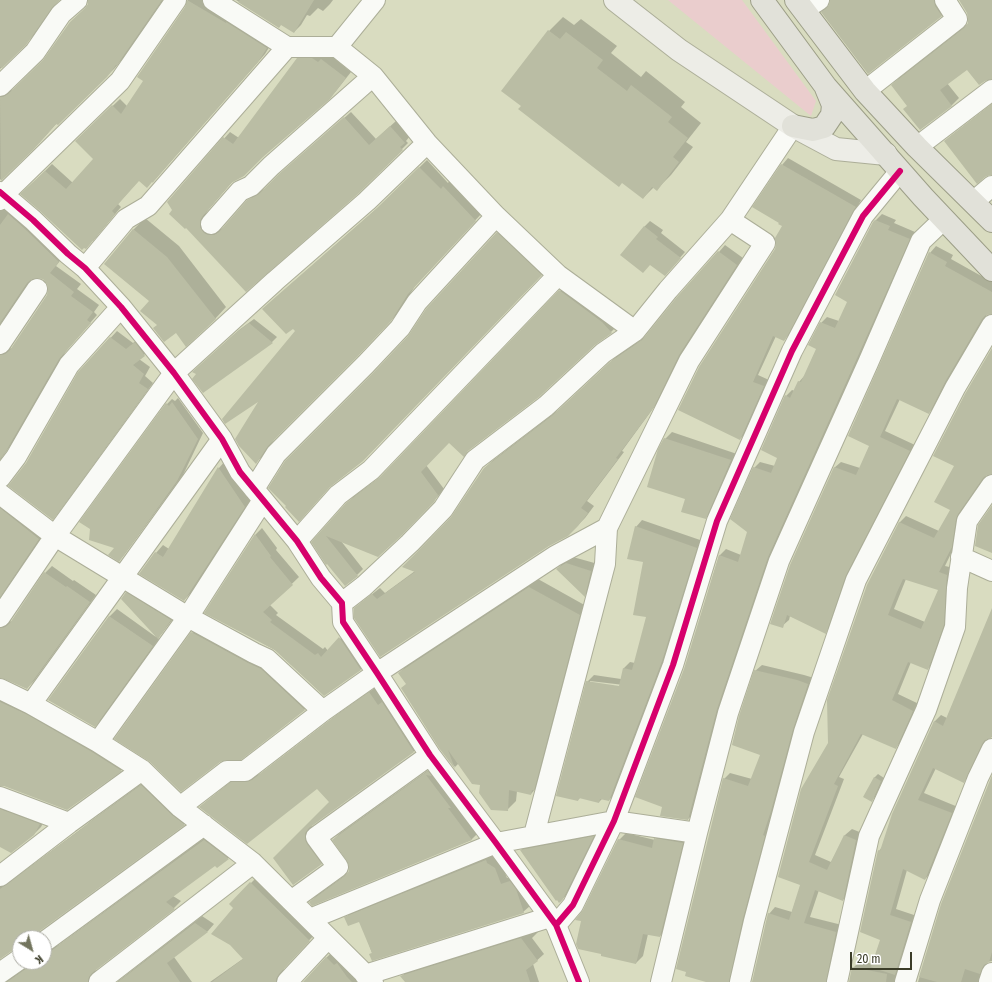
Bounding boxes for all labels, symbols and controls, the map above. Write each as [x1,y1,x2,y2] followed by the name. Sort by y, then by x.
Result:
[12,930,52,970] north arrow
[852,944,914,970] scale bar
[32,952,45,966] text: K
[857,952,881,966] text: 20 m

